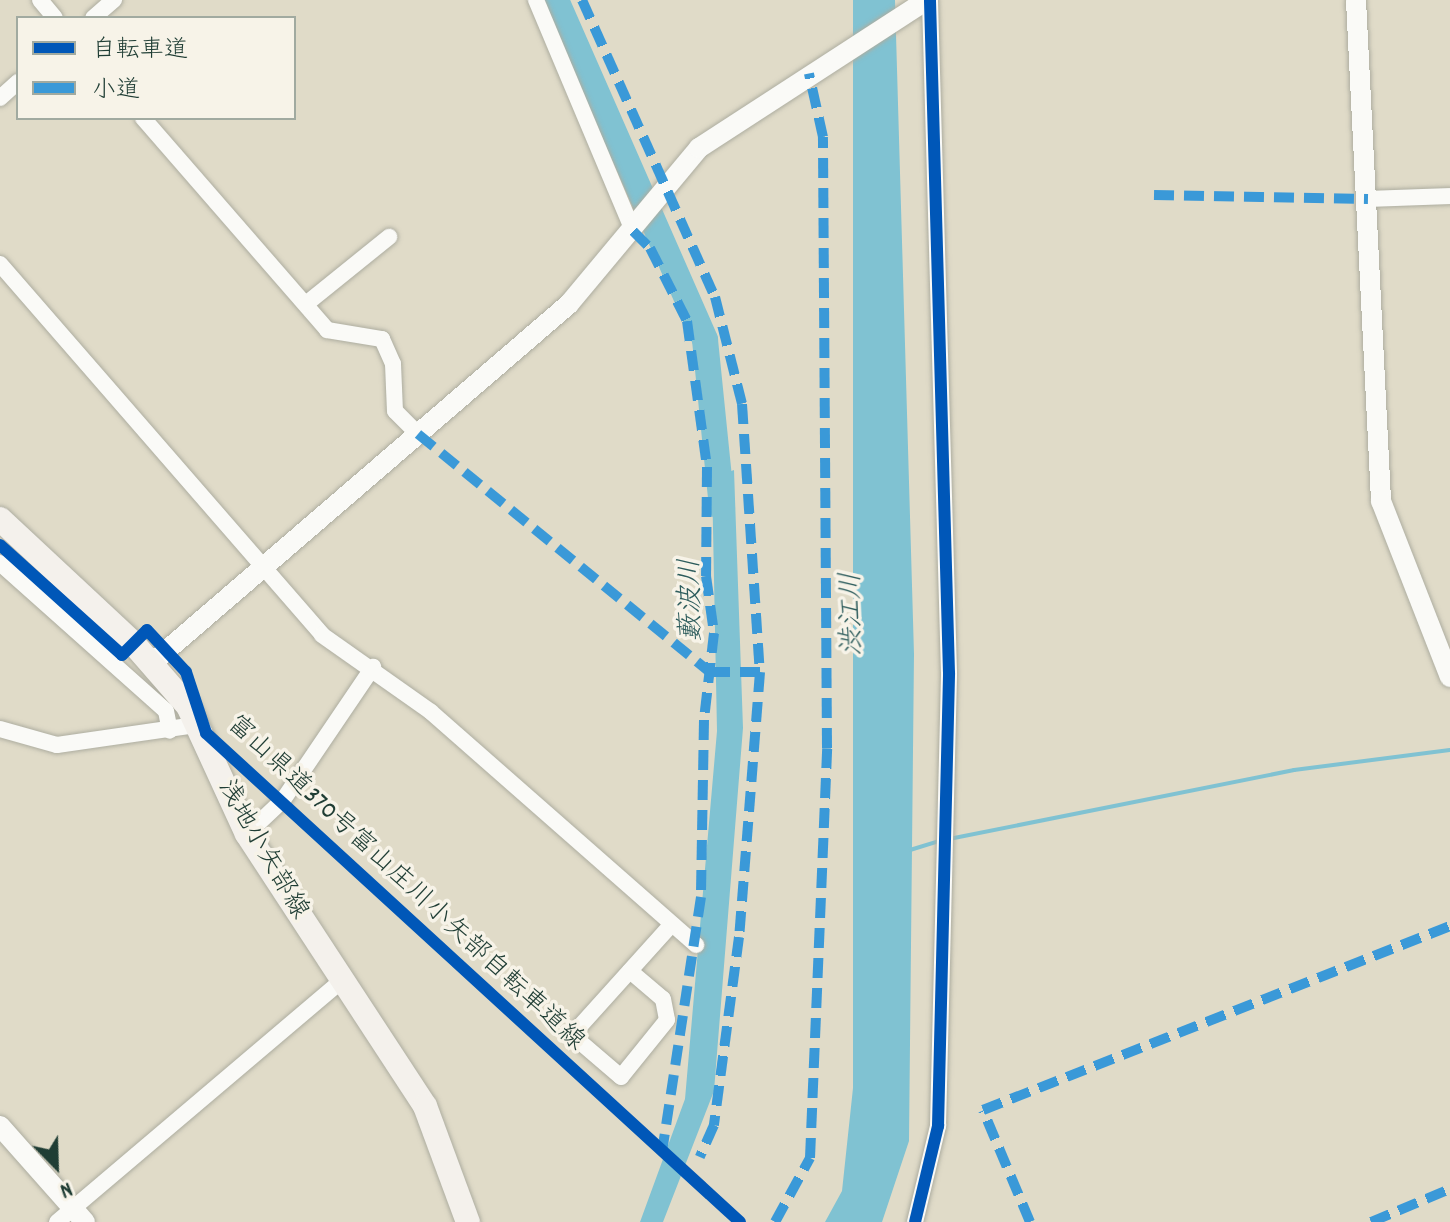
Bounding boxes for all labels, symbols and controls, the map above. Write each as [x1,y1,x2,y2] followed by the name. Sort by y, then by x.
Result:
[16,16,296,120] legend
[92,34,188,68] text: 自転車道
[92,74,140,108] text: 小道
[675,558,711,642] water label: 藪波川
[836,572,872,656] water label: 渋江川
[220,710,590,1058] street label: 富山県道370号富山庄川小矢部自転車道線
[209,775,315,925] street label: 浅地小矢部線
[16,1126,96,1206] north arrow
[55,1172,77,1205] text: N

